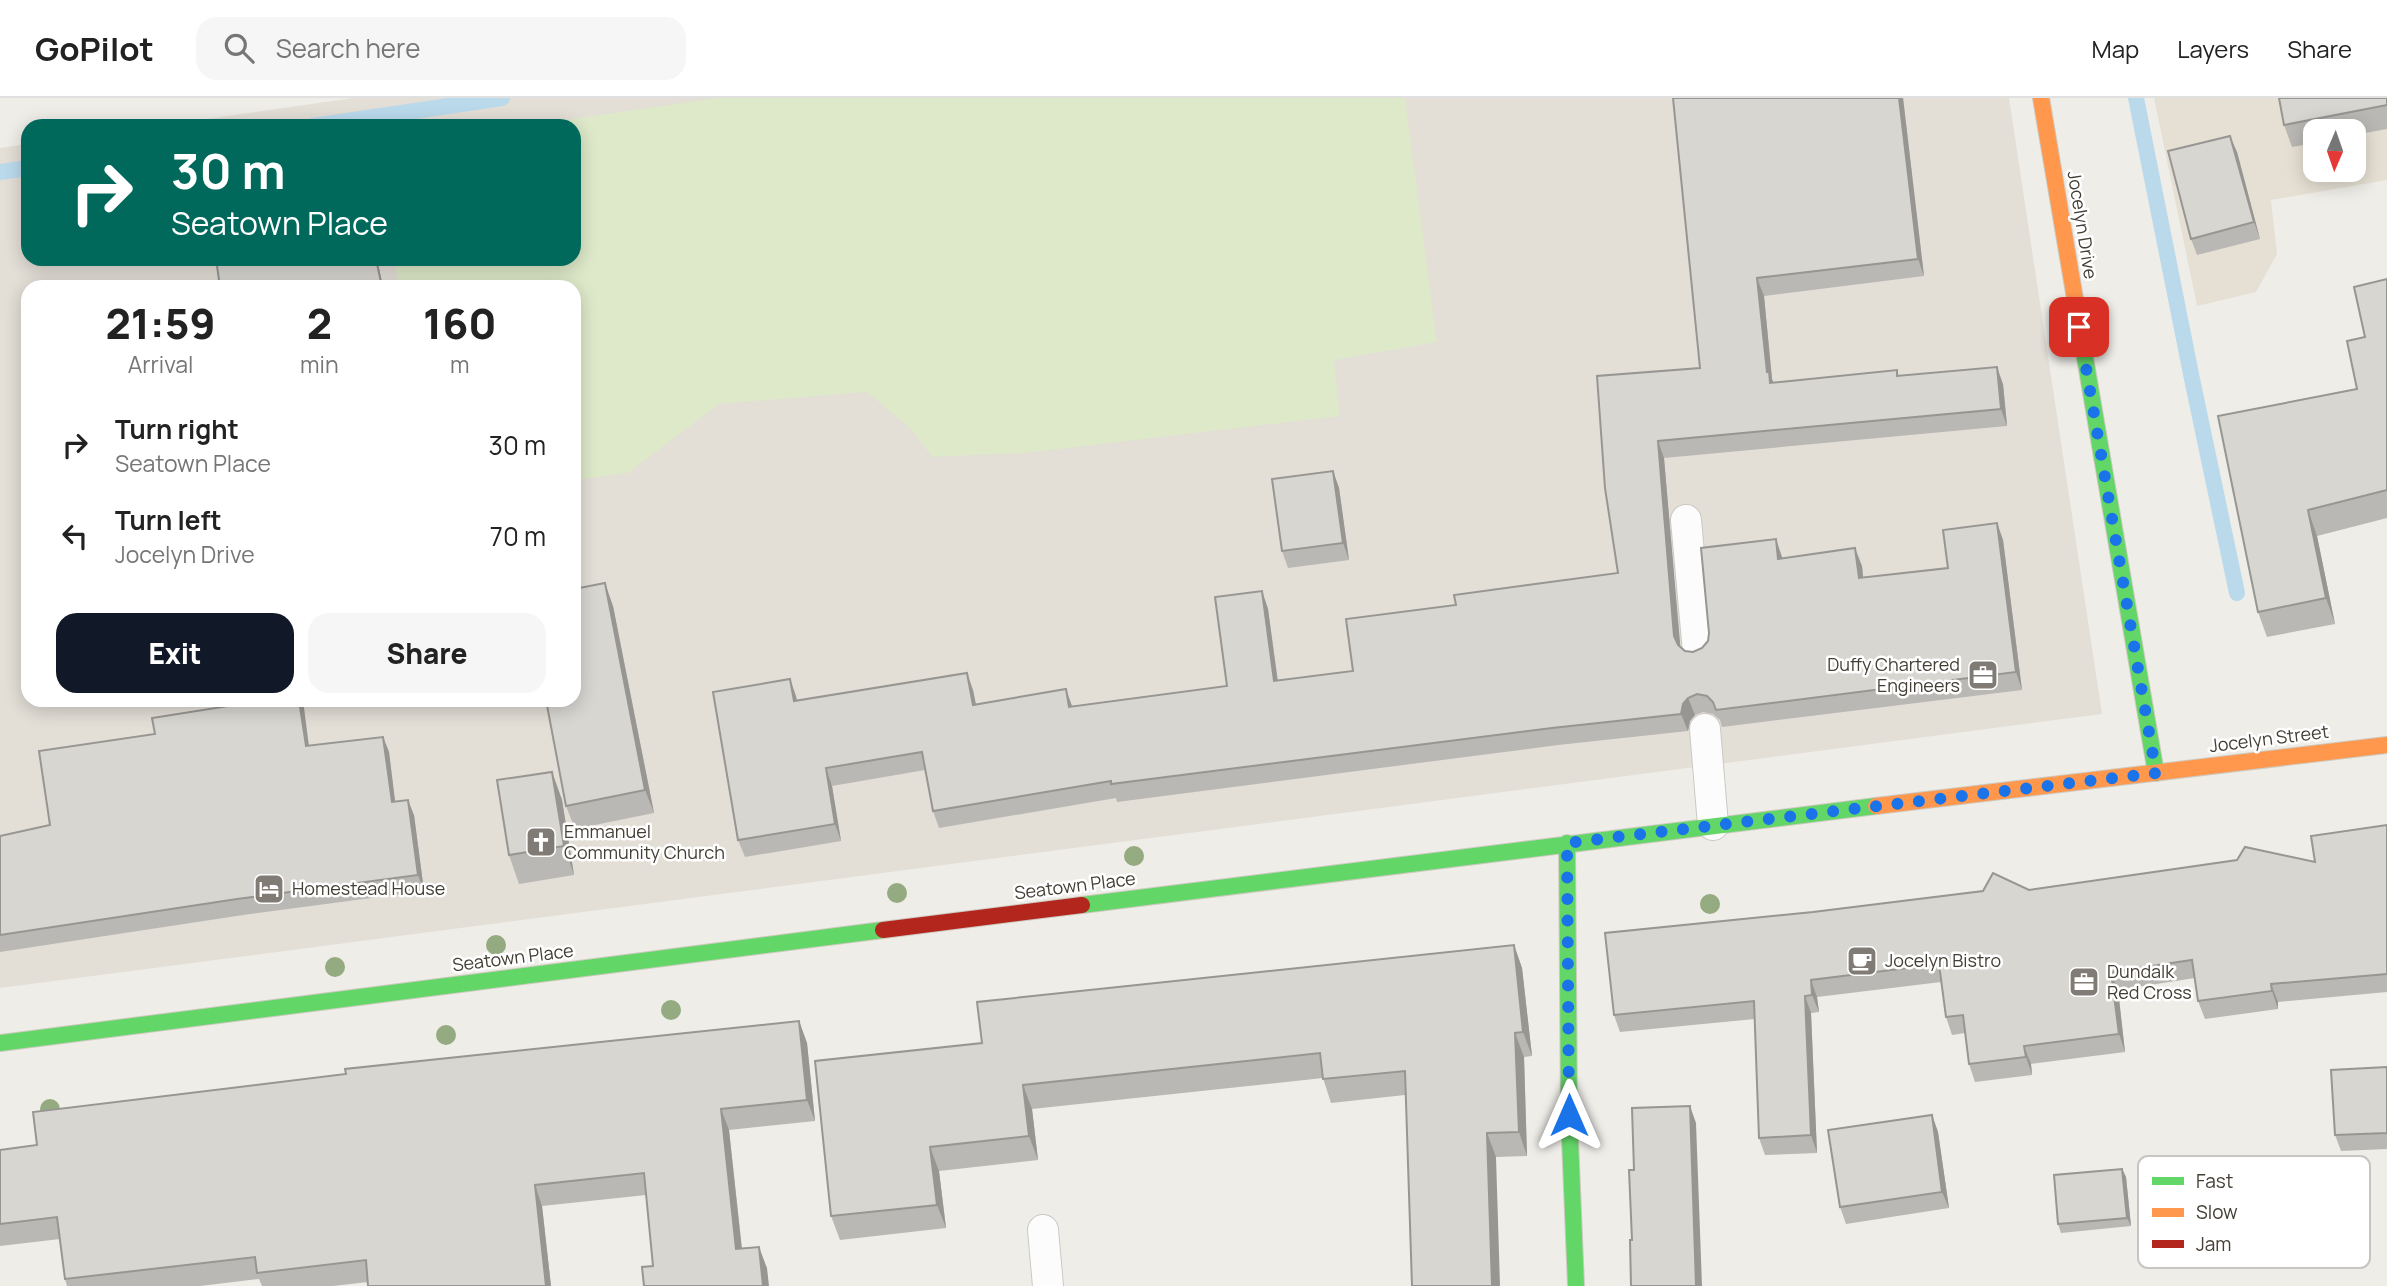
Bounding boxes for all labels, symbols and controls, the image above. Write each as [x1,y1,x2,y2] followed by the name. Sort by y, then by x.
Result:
[196,17,686,80] search box
[35,26,154,71] text: GoPilot
[220,29,258,67] icon: search
[276,30,420,66] text: Search here
[2092,32,2139,65] text: Map
[2177,32,2249,65] text: Layers
[2287,32,2352,65] text: Share
[2303,119,2366,182] north arrow
[2303,119,2366,182] map controls
[171,137,286,204] text: 30 m
[56,147,147,238] icon: right
[2063,169,2103,281] street label: Jocelyn Drive
[171,201,388,245] text: Seatown Place
[105,294,216,352] text: 21:59
[307,294,332,352] text: 2
[423,294,497,352] text: 160
[2049,297,2109,357] pin
[2060,308,2098,346] icon: arrive
[128,348,193,380] text: Arrival
[300,348,339,380] text: min
[450,348,470,380] text: m
[115,411,239,447] text: Turn right
[56,426,94,464] icon: right
[489,427,546,463] text: 30 m
[115,447,271,479] text: Seatown Place
[115,502,222,538] text: Turn left
[56,517,94,555] icon: left
[490,518,546,554] text: 70 m
[115,538,255,570] text: Jocelyn Drive
[56,613,294,693] button: Exit
[308,613,546,693] button: Share
[1827,652,1960,697] place label: Duffy Chartered Engineers
[1966,658,2000,692] office icon: Duffy Chartered Engineers
[2208,719,2330,757] street label: Jocelyn Street
[564,819,725,864] place label: Emmanuel Community Church
[524,825,558,859] church icon: Emmanuel Community Church
[1013,866,1137,904] street label: Seatown Place
[252,872,286,906] hotel icon: Homestead House
[292,876,445,900] place label: Homestead House
[451,938,575,976] street label: Seatown Place
[1845,944,1879,978] cafe icon: Jocelyn Bistro
[1885,948,2001,972] place label: Jocelyn Bistro
[2107,959,2192,1004] place label: Dundalk Red Cross
[2067,965,2101,999] office icon: Dundalk Red Cross
[1532,1078,1606,1152] position arrow
[2138,1156,2370,1268] legend
[2196,1168,2233,1194] text: Fast
[2196,1199,2238,1225] text: Slow
[2196,1231,2231,1257] text: Jam

